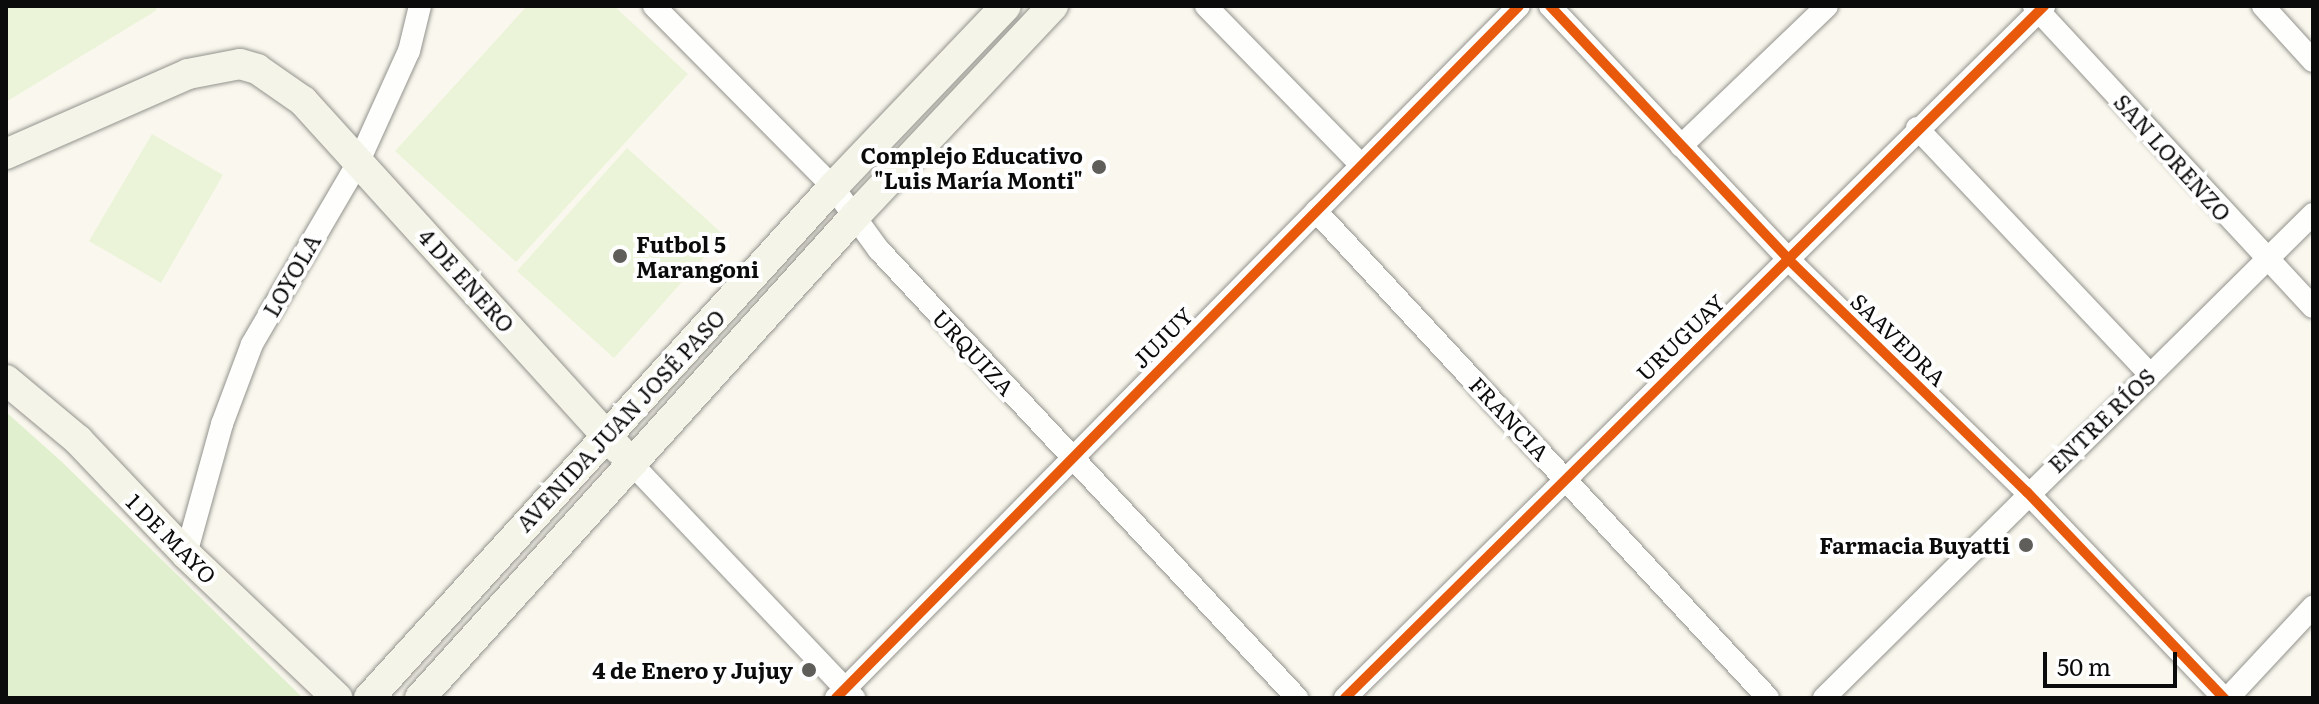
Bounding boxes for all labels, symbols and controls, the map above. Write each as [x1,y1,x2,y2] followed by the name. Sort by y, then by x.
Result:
[2109,88,2237,226] street label: SAN LORENZO
[861,141,1083,192] place label: Complejo Educativo "Luis María Monti"
[1090,158,1108,176] marker: Complejo Educativo "Luis María Monti"
[414,223,520,337] street label: 4 DE ENERO
[257,229,325,321] street label: LOYOLA
[636,230,759,282] place label: Futbol 5 Marangoni
[611,247,629,265] marker: Futbol 5 Marangoni
[1846,287,1952,391] street label: SAAVEDRA
[1630,288,1730,386] street label: URUGUAY
[1126,301,1198,373] street label: JUJUY
[510,304,730,536] street label: AVENIDA JUAN JOSÉ PASO
[928,304,1020,400] street label: URQUIZA
[2042,363,2160,477] street label: ENTRE RÍOS
[1465,371,1555,465] street label: FRANCIA
[122,488,222,588] street label: 1 DE MAYO
[1819,532,2010,558] place label: Farmacia Buyatti
[2017,536,2035,554] marker: Farmacia Buyatti
[2047,636,2181,686] scale bar
[2057,648,2111,683] text: 50 m
[592,657,793,683] place label: 4 de Enero y Jujuy
[800,661,818,679] marker: 4 de Enero y Jujuy

